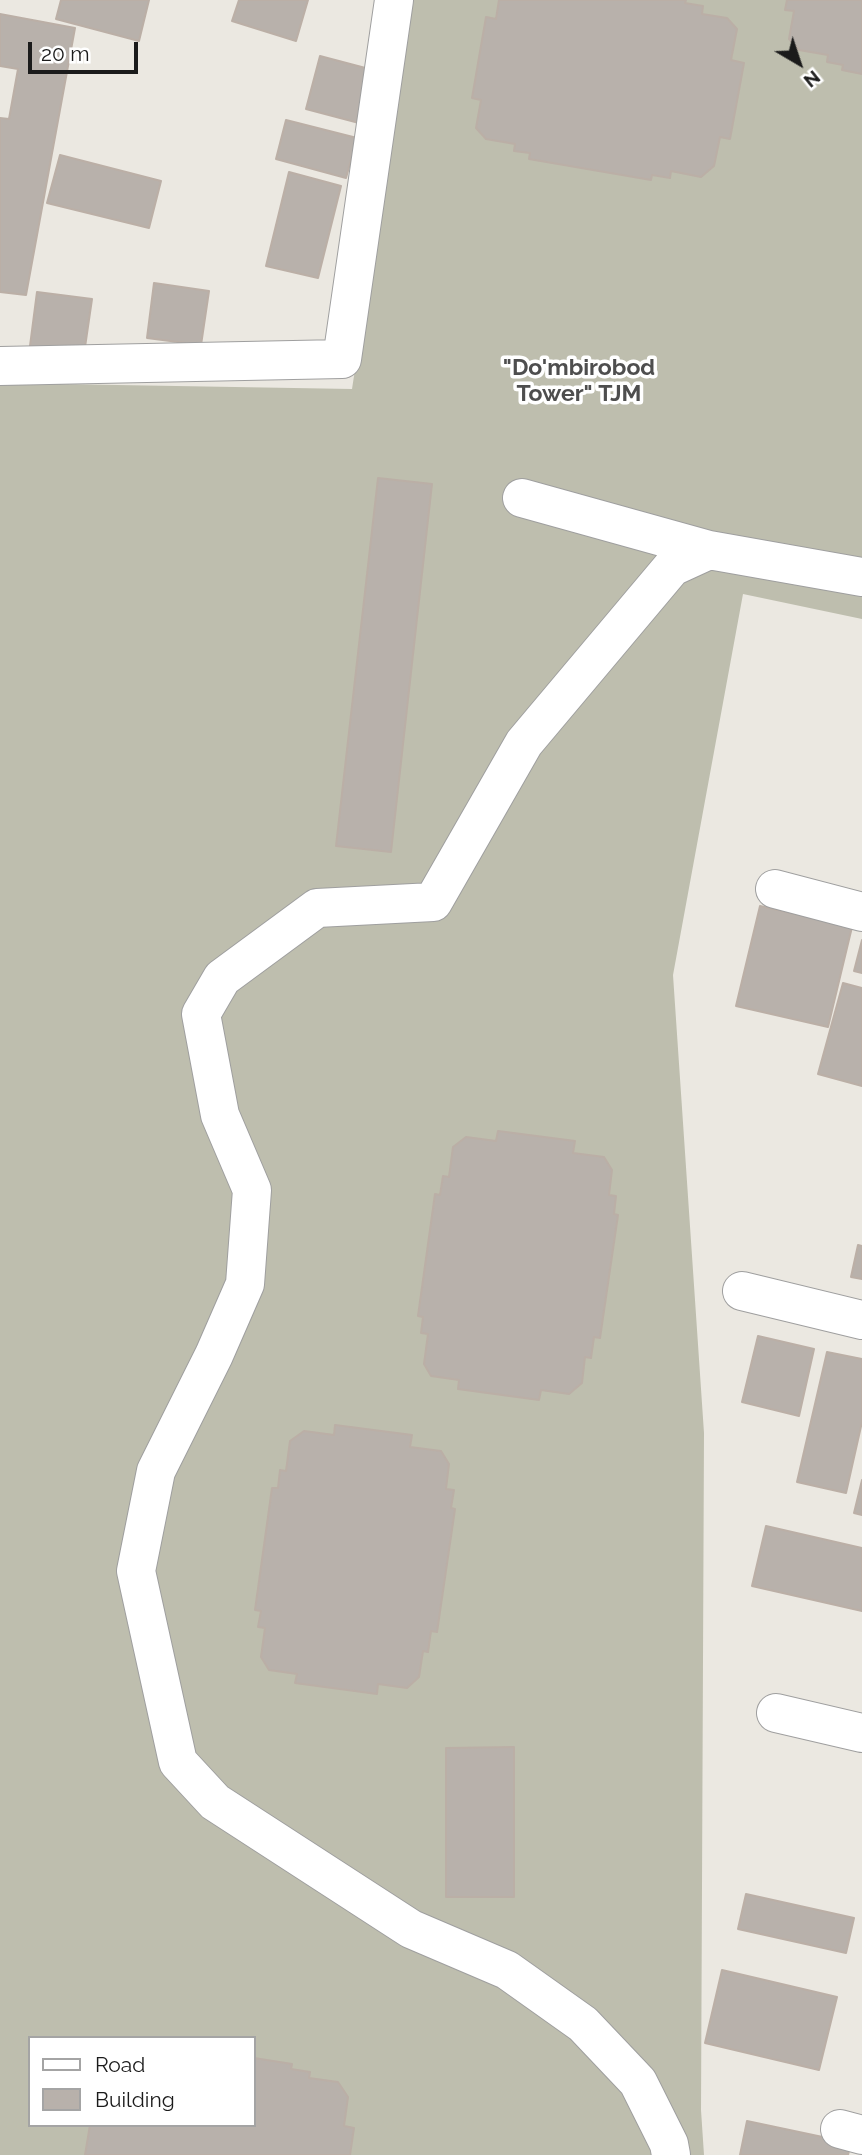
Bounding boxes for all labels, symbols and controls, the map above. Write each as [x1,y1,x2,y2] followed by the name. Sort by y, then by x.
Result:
[32,28,142,72] scale bar
[764,28,834,98] north arrow
[41,41,89,66] text: 20 m
[800,66,825,92] text: N
[503,354,655,408] district label: "Do'mbirobod Tower" TJM
[28,2036,256,2127] legend
[95,2052,145,2077] text: Road
[95,2087,175,2112] text: Building

